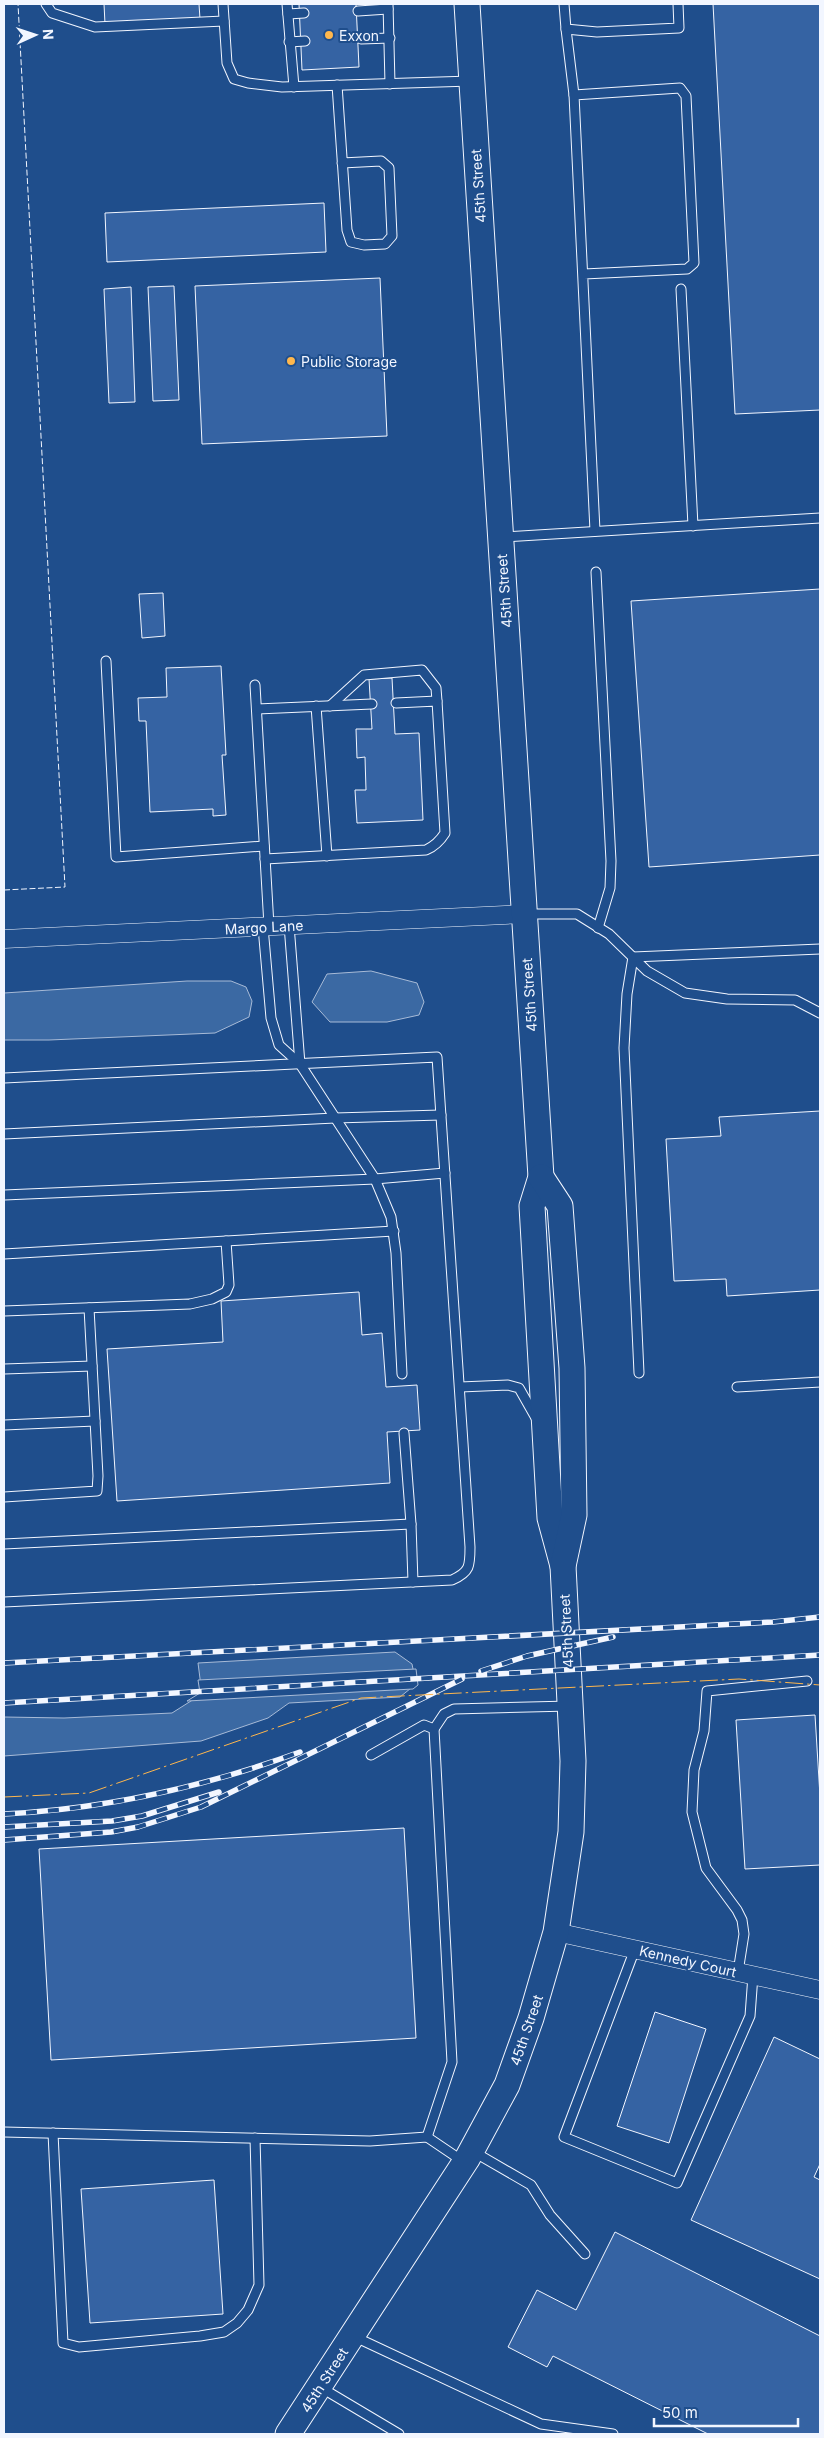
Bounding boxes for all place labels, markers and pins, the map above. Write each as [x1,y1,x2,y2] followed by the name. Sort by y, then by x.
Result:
[339,27,379,44] place label: Exxon
[323,29,335,41] marker: Exxon
[301,353,397,370] place label: Public Storage
[285,355,297,367] marker: Public Storage

